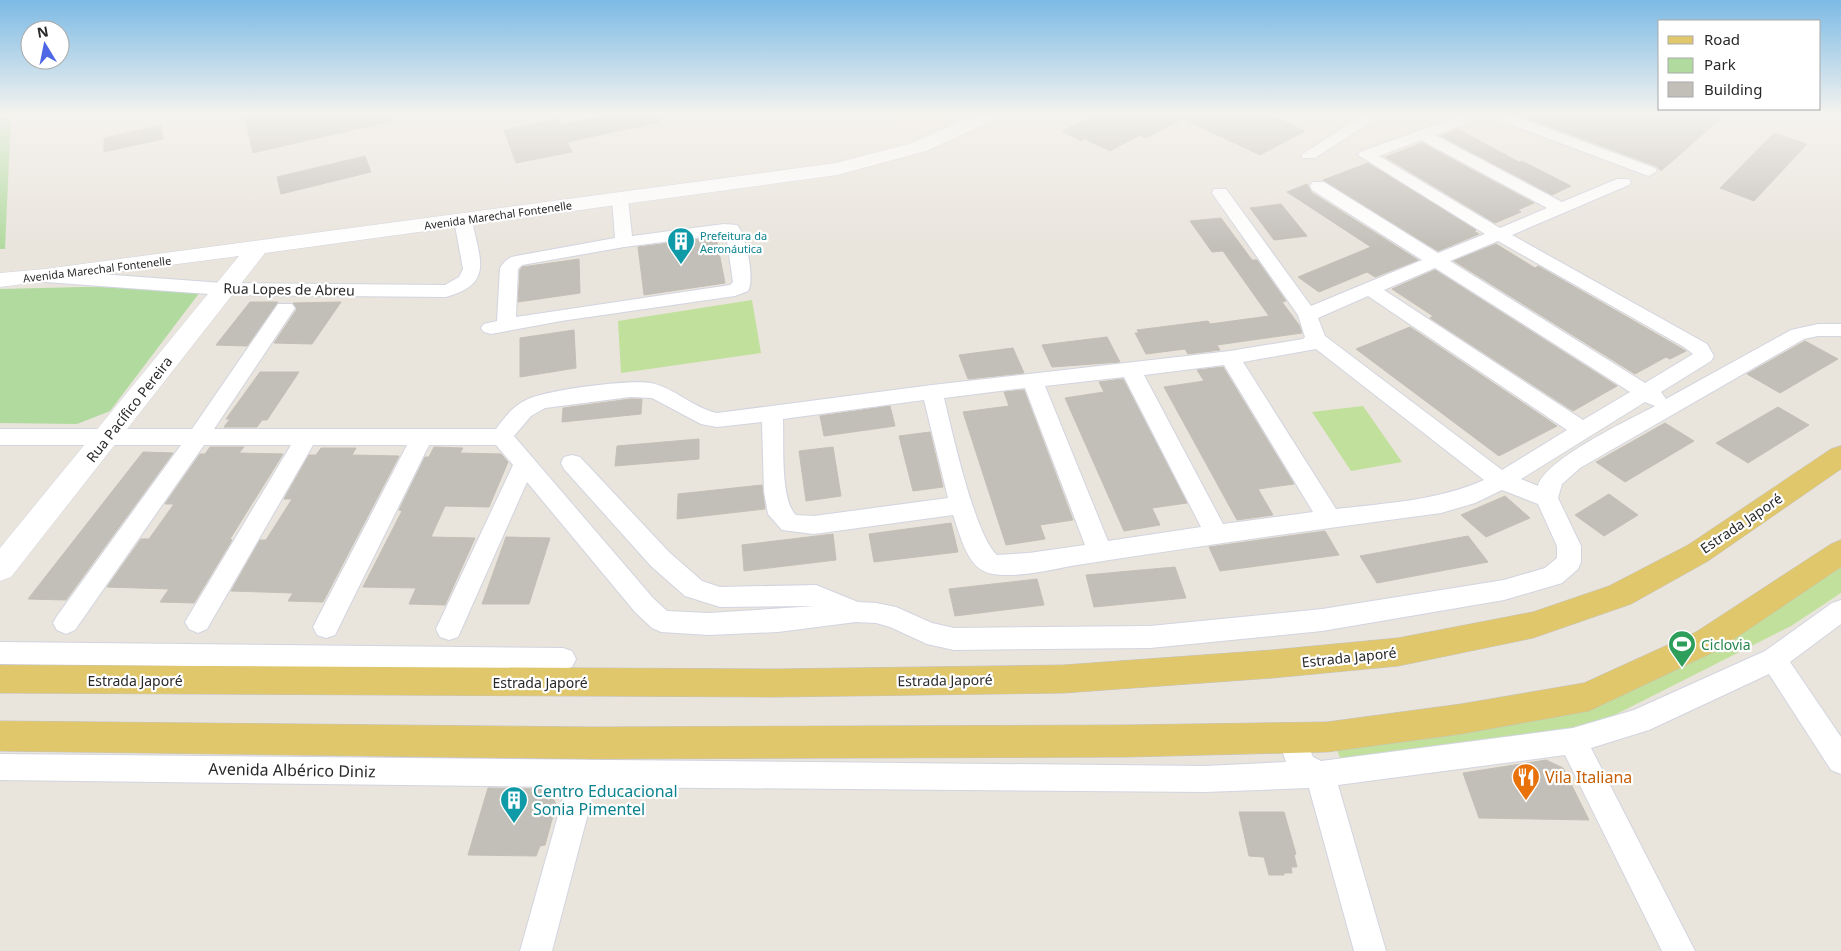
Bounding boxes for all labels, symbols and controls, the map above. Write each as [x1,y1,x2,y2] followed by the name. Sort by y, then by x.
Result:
[20,20,70,70] north arrow
[1658,20,1821,110] legend
[35,21,50,42] text: N
[1704,29,1740,49] text: Road
[1704,54,1736,74] text: Park
[1704,79,1762,99] text: Building
[423,197,573,233] street label: Avenida Marechal Fontenelle
[666,226,696,265] building icon: Prefeitura da Aeronáutica
[700,228,767,256] place label: Prefeitura da Aeronáutica
[22,252,172,286] street label: Avenida Marechal Fontenelle
[223,278,355,300] street label: Rua Lopes de Abreu
[82,352,176,466] street label: Rua Pacífico Pereira
[1696,488,1786,557] street label: Estrada Japoré
[1667,629,1697,668] sports icon: Ciclovia
[1701,635,1751,654] place label: Ciclovia
[1301,643,1397,671] street label: Estrada Japoré
[897,670,993,690] street label: Estrada Japoré
[87,671,183,690] street label: Estrada Japoré
[492,673,588,692] street label: Estrada Japoré
[208,758,376,782] street label: Avenida Albérico Diniz
[1511,762,1541,801] restaurant icon: Vila Italiana
[1545,766,1632,788] place label: Vila Italiana
[533,780,678,820] place label: Centro Educacional Sonia Pimentel
[499,785,529,824] building icon: Centro Educacional Sonia Pimentel

